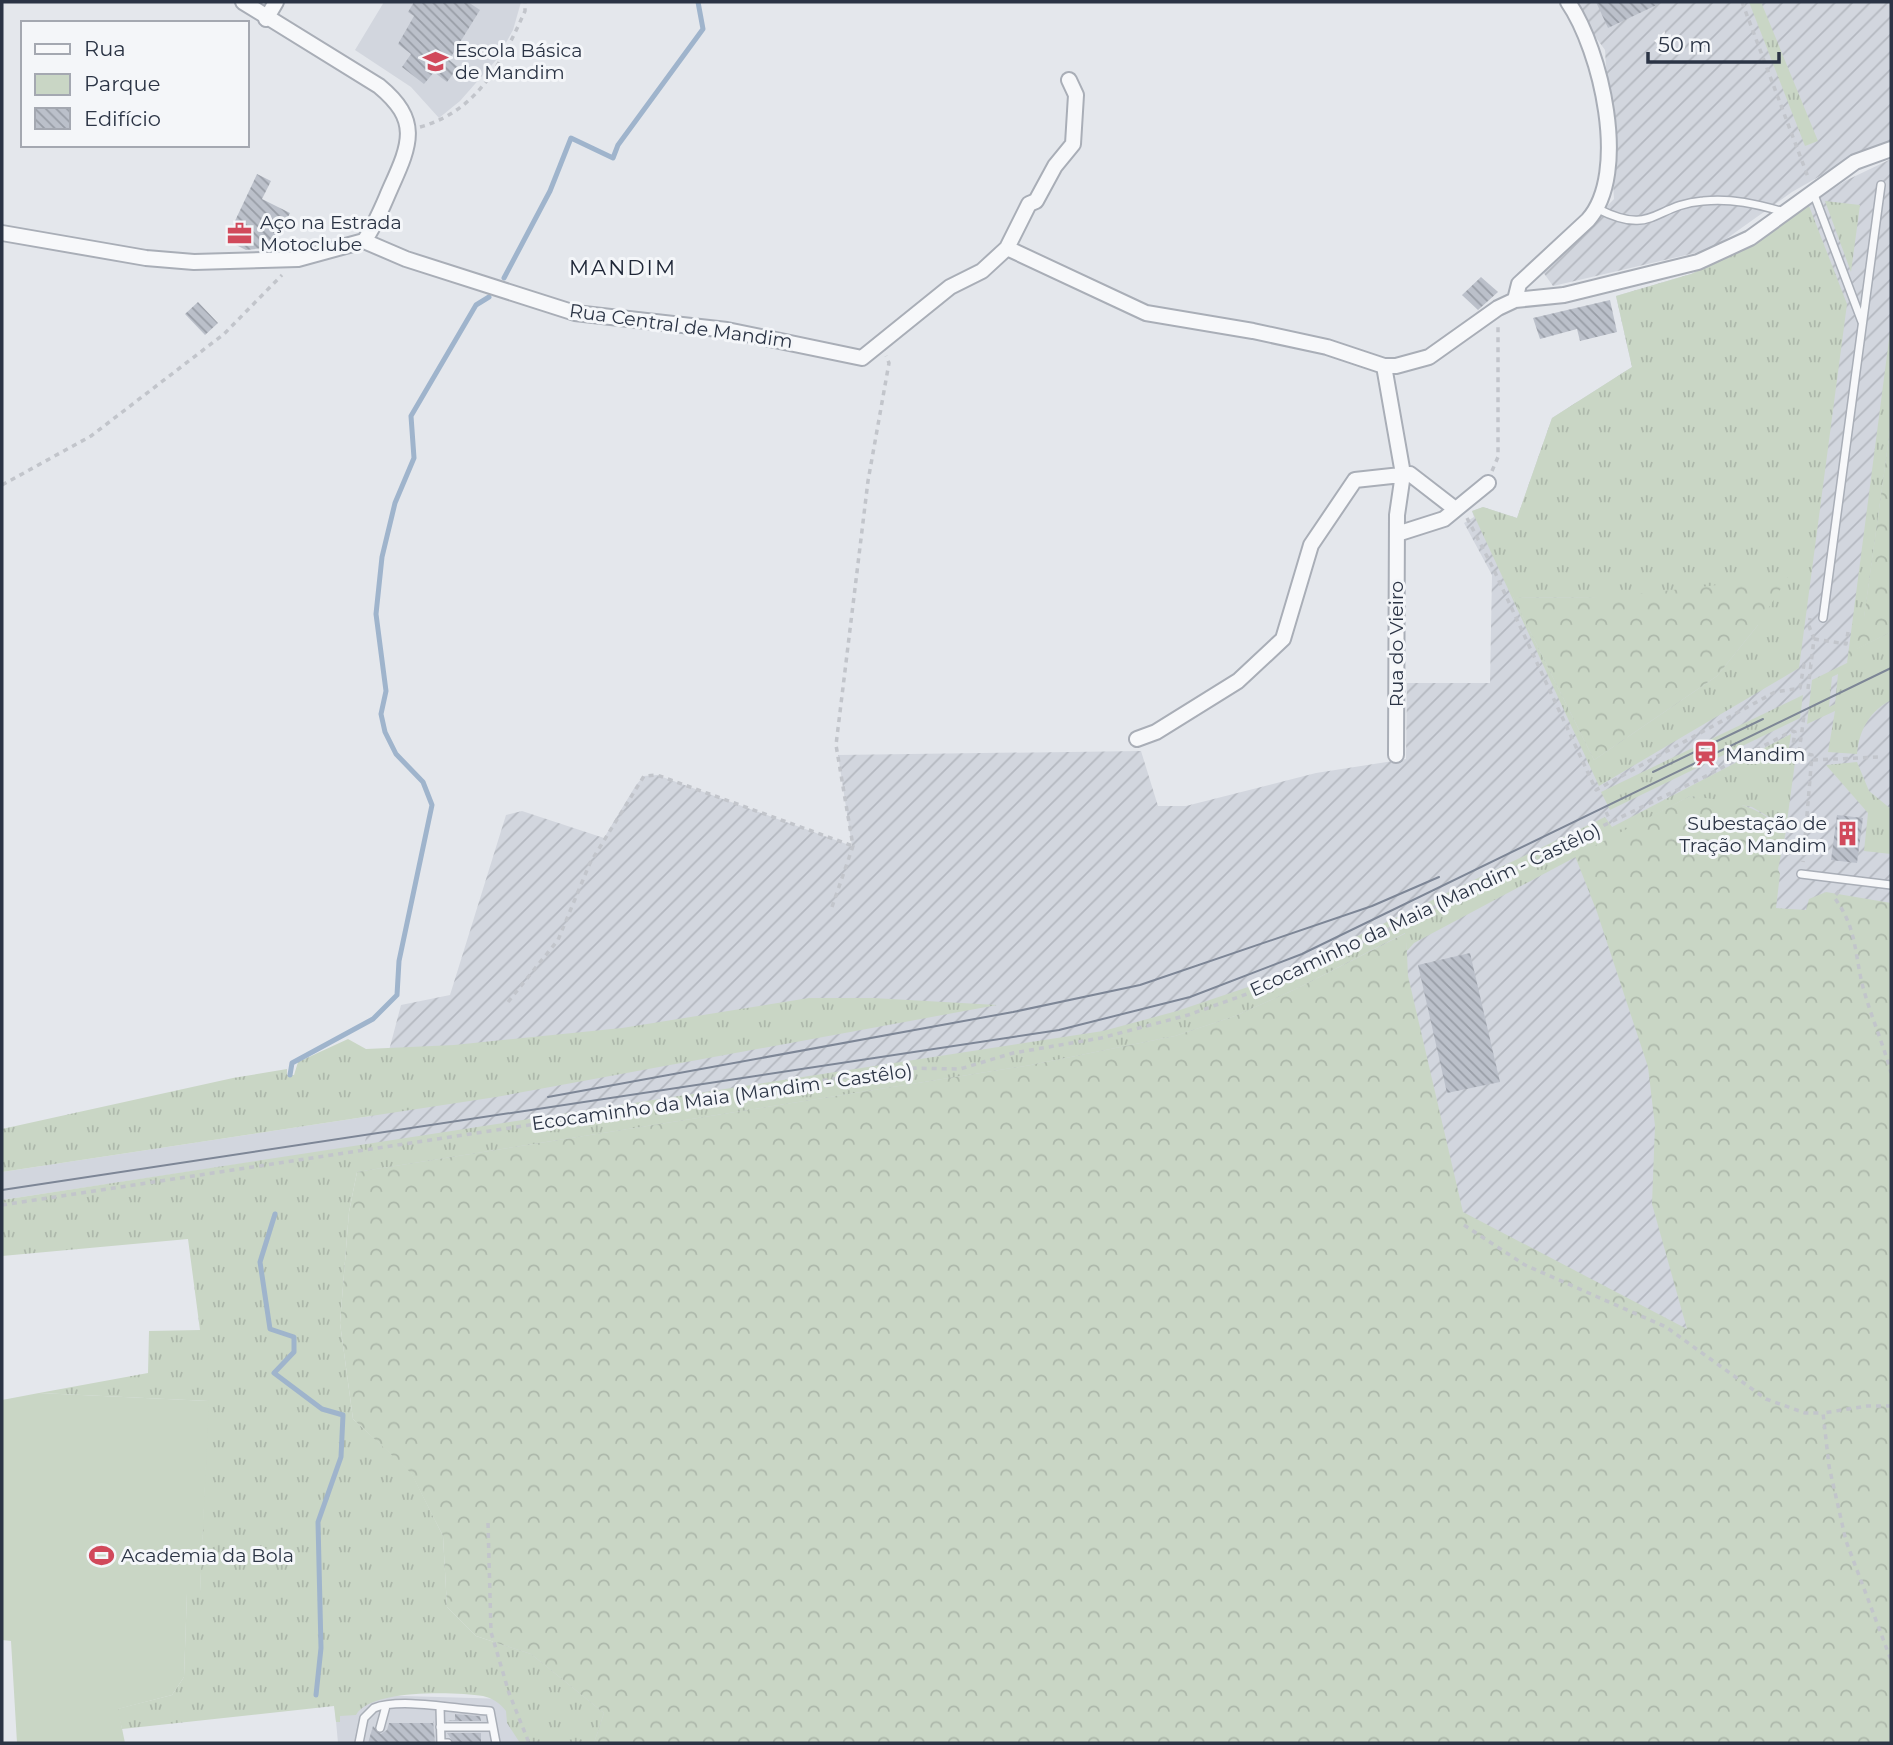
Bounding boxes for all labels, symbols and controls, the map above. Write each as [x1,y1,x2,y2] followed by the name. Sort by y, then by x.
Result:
[21,21,248,147] legend
[1648,21,1779,65] scale bar
[1658,32,1712,57] text: 50 m
[84,36,126,61] text: Rua
[455,39,582,84] place label: Escola Básica de Mandim
[421,47,449,75] school or university icon: Escola Básica de Mandim
[84,71,160,96] text: Parque
[84,106,161,131] text: Edifício
[260,211,402,256] place label: Aço na Estrada Motoclube
[226,219,254,247] office icon: Aço na Estrada Motoclube
[569,255,677,280] district label: MANDIM
[568,299,794,353] street label: Rua Central de Mandim
[1385,581,1408,707] street label: Rua do Vieiro
[1691,740,1719,768] station icon: Mandim
[1725,743,1805,766] place label: Mandim
[1679,812,1827,857] place label: Subestação de Tração Mandim
[1246,818,1604,1002] street label: Ecocaminho da Maia (Mandim - Castêlo)
[1833,820,1861,848] building icon: Subestação de Tração Mandim
[530,1059,914,1135] street label: Ecocaminho da Maia (Mandim - Castêlo)
[87,1541,115,1569] sports icon: Academia da Bola
[121,1544,294,1567] place label: Academia da Bola

